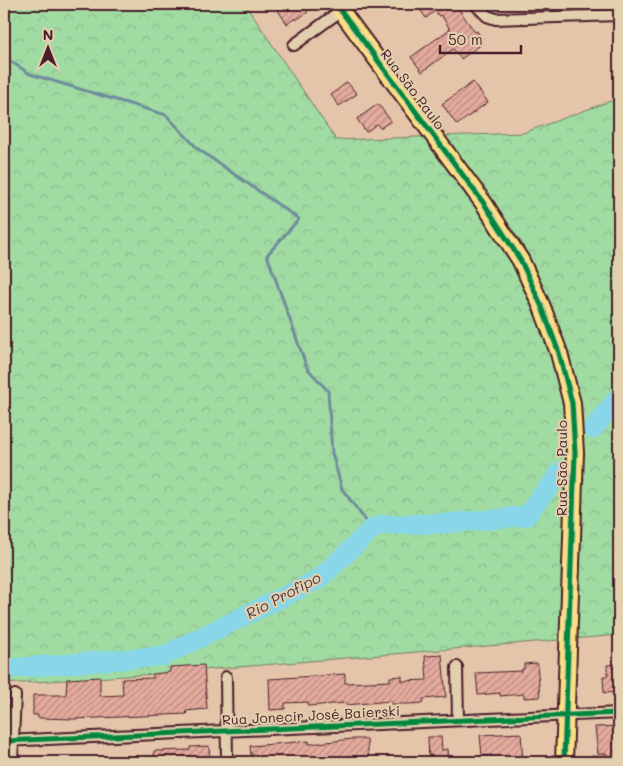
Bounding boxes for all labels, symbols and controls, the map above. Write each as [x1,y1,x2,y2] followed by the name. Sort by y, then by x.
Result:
[22,22,72,72] north arrow
[440,22,522,54] scale bar
[43,25,53,44] text: N
[448,29,483,49] text: 50 m
[377,45,449,133] street label: Rua São Paulo
[552,420,571,516] street label: Rua São Paulo
[242,567,324,623] water label: Rio Profipo
[222,701,400,729] street label: Rua Jonecir José Baierski

